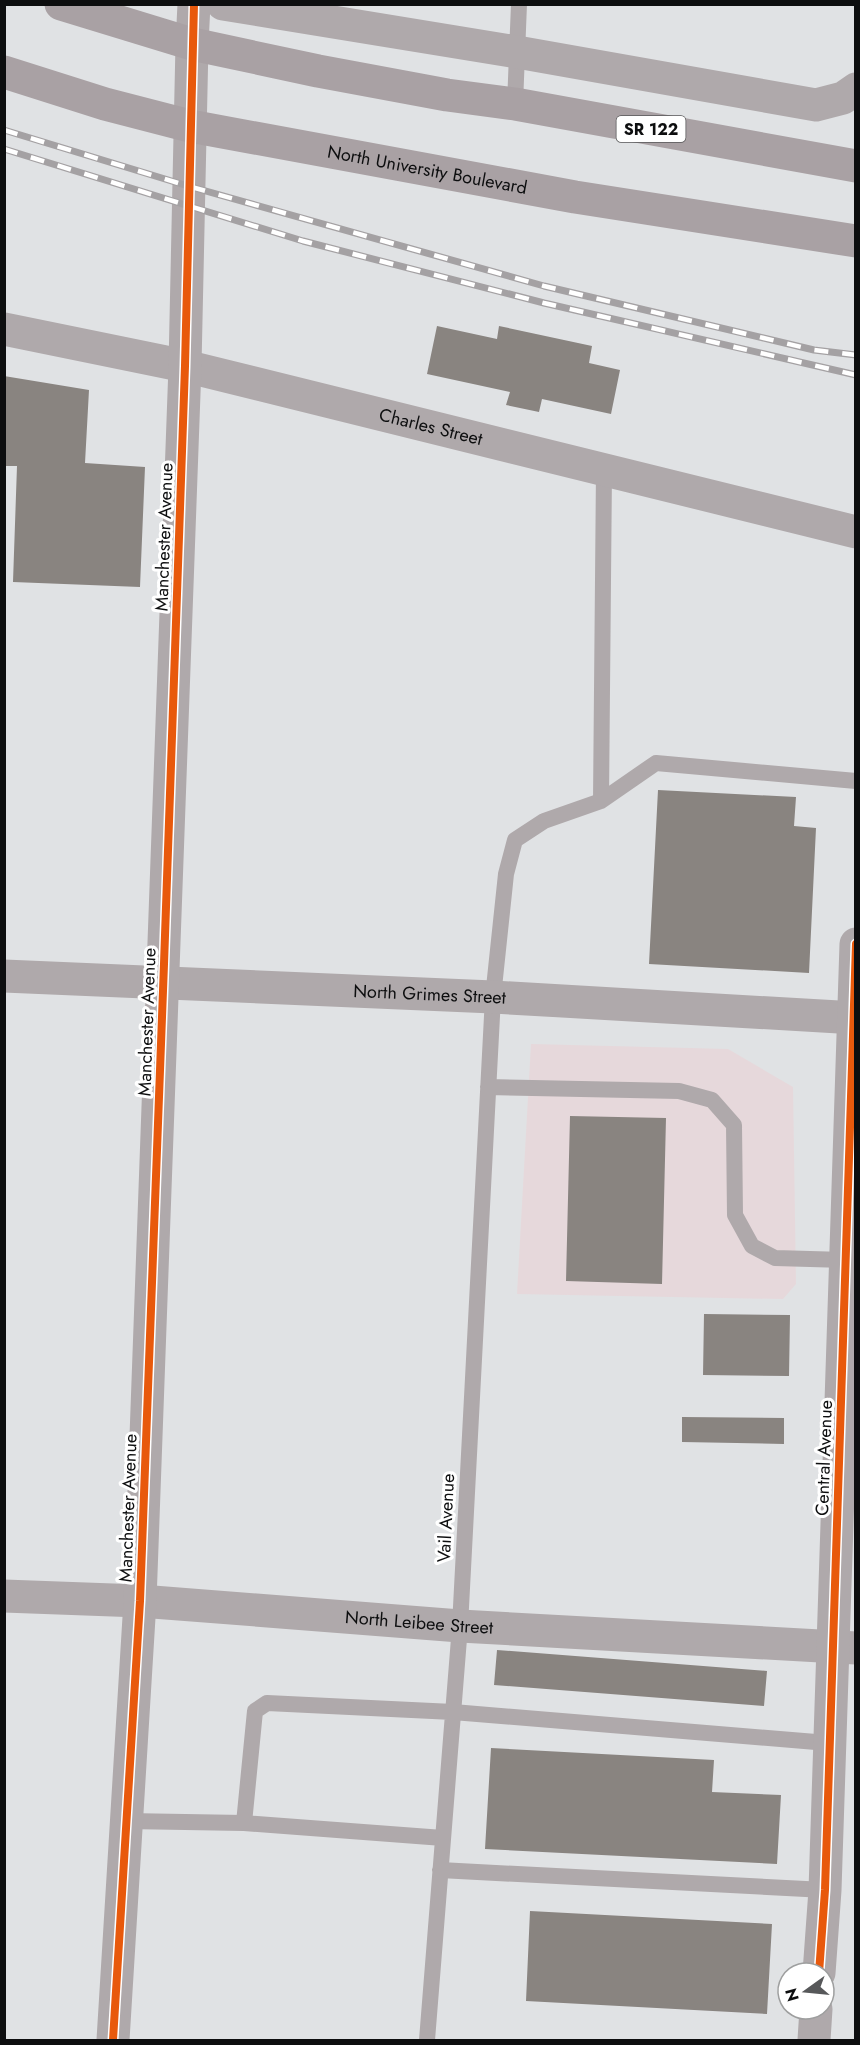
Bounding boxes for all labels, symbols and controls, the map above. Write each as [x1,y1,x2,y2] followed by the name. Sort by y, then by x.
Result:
[616,116,686,142] road number: SR 122
[325,139,529,201] street label: North University Boulevard
[376,402,486,452] street label: Charles Street
[148,462,180,612] street label: Manchester Avenue
[131,947,163,1097] street label: Manchester Avenue
[353,978,507,1011] street label: North Grimes Street
[809,1400,839,1516] street label: Central Avenue
[112,1433,144,1583] street label: Manchester Avenue
[431,1473,461,1563] street label: Vail Avenue
[344,1604,495,1641] street label: North Leibee Street
[776,1961,836,2021] north arrow
[779,1986,805,2004] text: N

